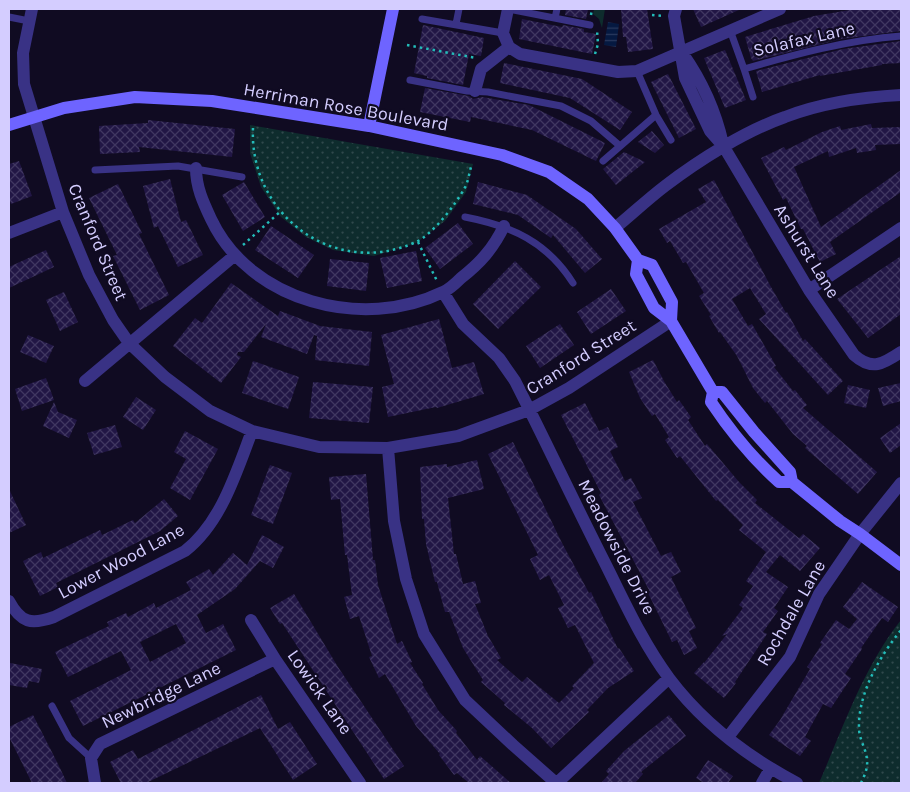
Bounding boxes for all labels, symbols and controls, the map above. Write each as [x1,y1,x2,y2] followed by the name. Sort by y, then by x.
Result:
[751,17,857,61] street label: Solafax Lane
[242,78,450,136] street label: Herriman Rose Boulevard
[63,180,133,304] street label: Cranford Street
[769,200,845,302] street label: Ashurst Lane
[522,314,640,399] street label: Cranford Street
[573,476,661,618] street label: Meadowside Drive
[54,518,188,604] street label: Lower Wood Lane
[752,556,830,670] street label: Rochdale Lane
[283,645,357,739] street label: Lowick Lane
[98,657,224,733] street label: Newbridge Lane

